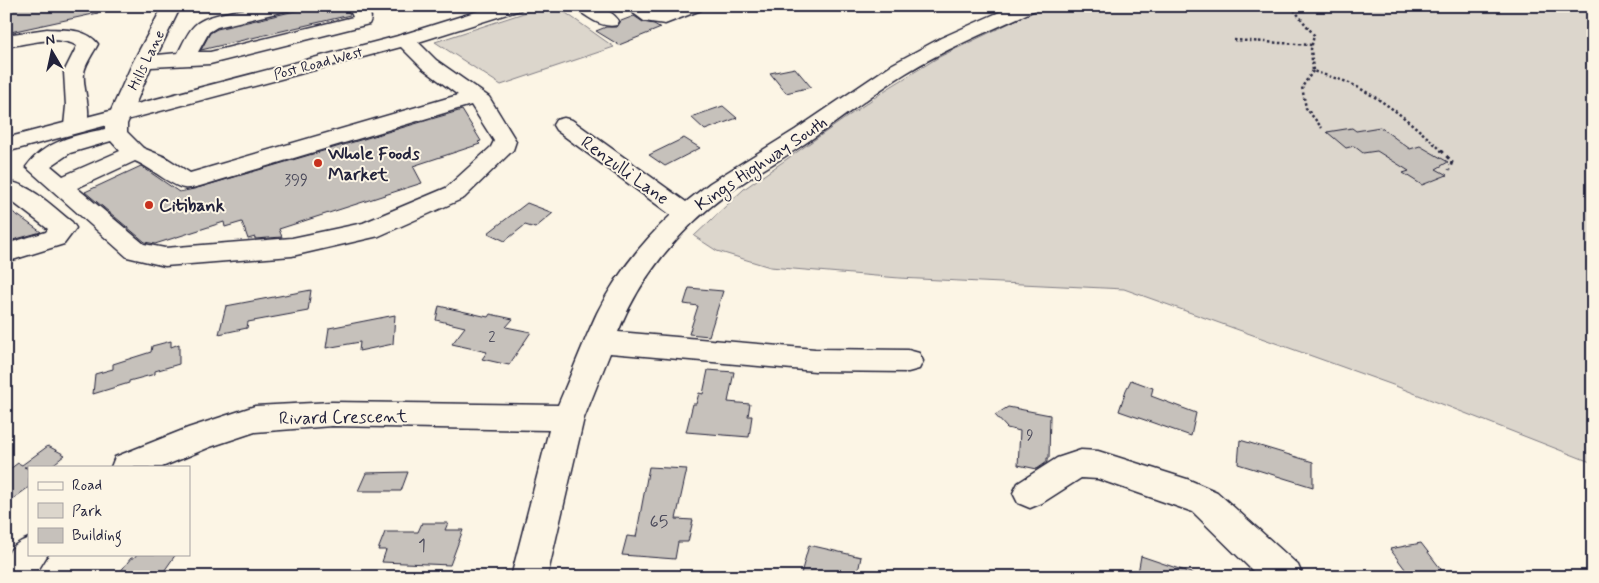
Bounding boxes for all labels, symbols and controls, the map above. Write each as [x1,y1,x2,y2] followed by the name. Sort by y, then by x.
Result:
[124,27,170,94] street label: Hills Lane
[28,28,78,78] north arrow
[44,31,56,50] text: N
[272,42,366,85] street label: Post Road West
[691,111,833,218] street label: Kings Highway South
[576,131,673,211] street label: Renzulli Lane
[327,142,420,187] place label: Whole Foods Market
[312,157,324,169] marker: Whole Foods Market
[284,171,308,191] house number: 399
[159,194,225,218] place label: Citibank
[143,199,155,211] marker: Citibank
[488,328,496,348] house number: 2
[279,405,408,431] street label: Rivard Crescent
[1026,426,1034,446] house number: 9
[28,466,190,556] legend
[72,476,102,496] text: Road
[72,502,102,522] text: Park
[650,510,668,534] house number: 65
[72,526,122,547] text: Building
[418,534,426,558] house number: 1

